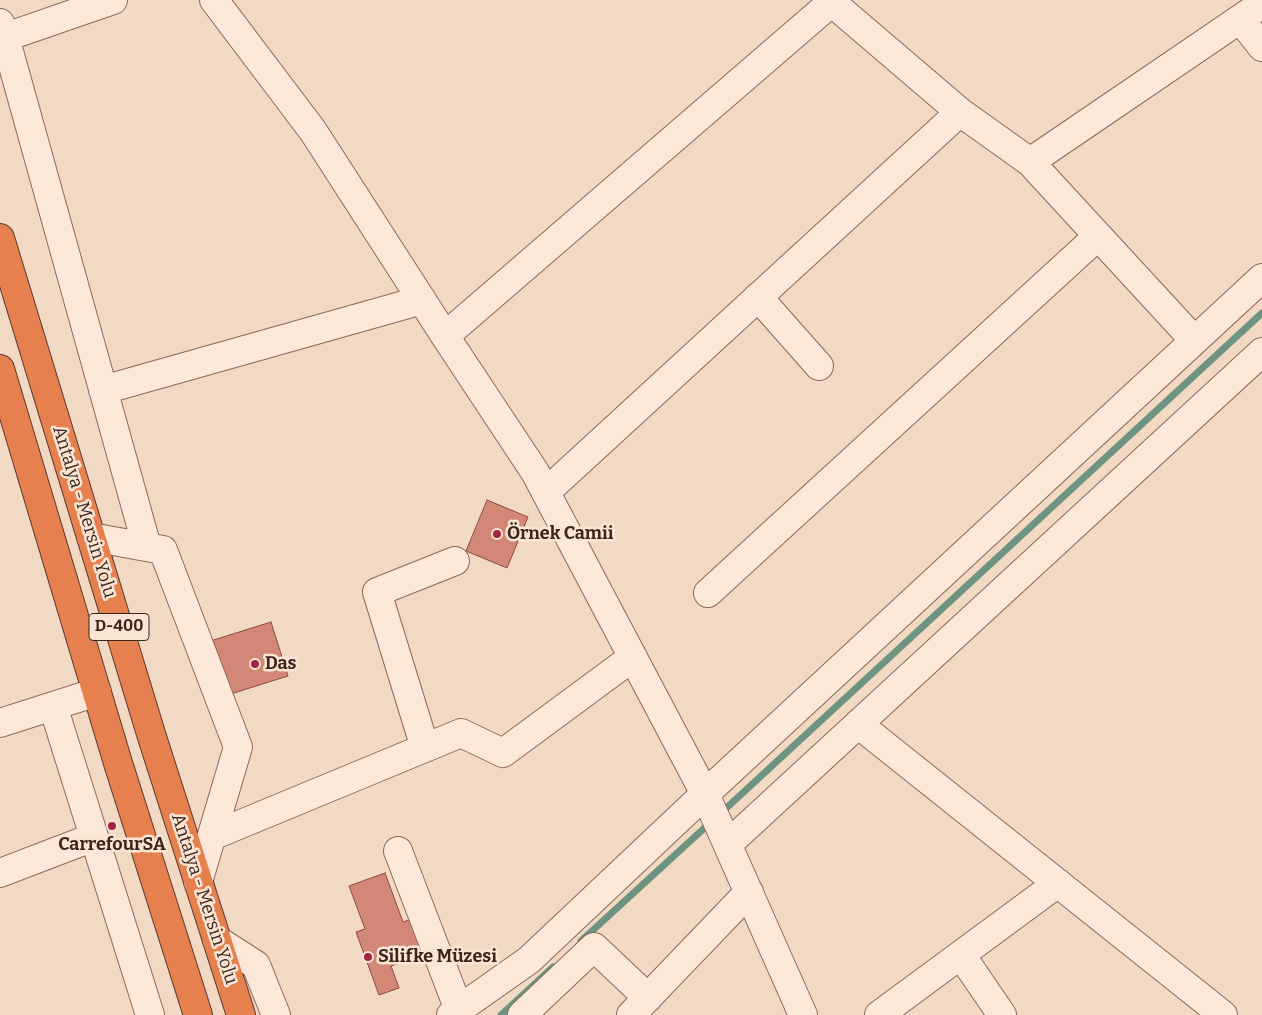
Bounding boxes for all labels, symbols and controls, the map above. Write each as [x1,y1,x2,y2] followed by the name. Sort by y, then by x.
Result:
[48,423,120,601] street label: Antalya - Mersin Yolu
[507,523,613,545] place label: Örnek Camii
[491,528,503,540] marker: Örnek Camii
[89,614,149,640] road number: D-400
[265,653,296,675] place label: Das
[249,658,261,670] marker: Das
[166,811,242,987] street label: Antalya - Mersin Yolu
[106,820,118,832] marker: CarrefourSA
[58,834,166,856] place label: CarrefourSA
[378,946,497,968] place label: Silifke Müzesi
[362,951,374,963] marker: Silifke Müzesi

